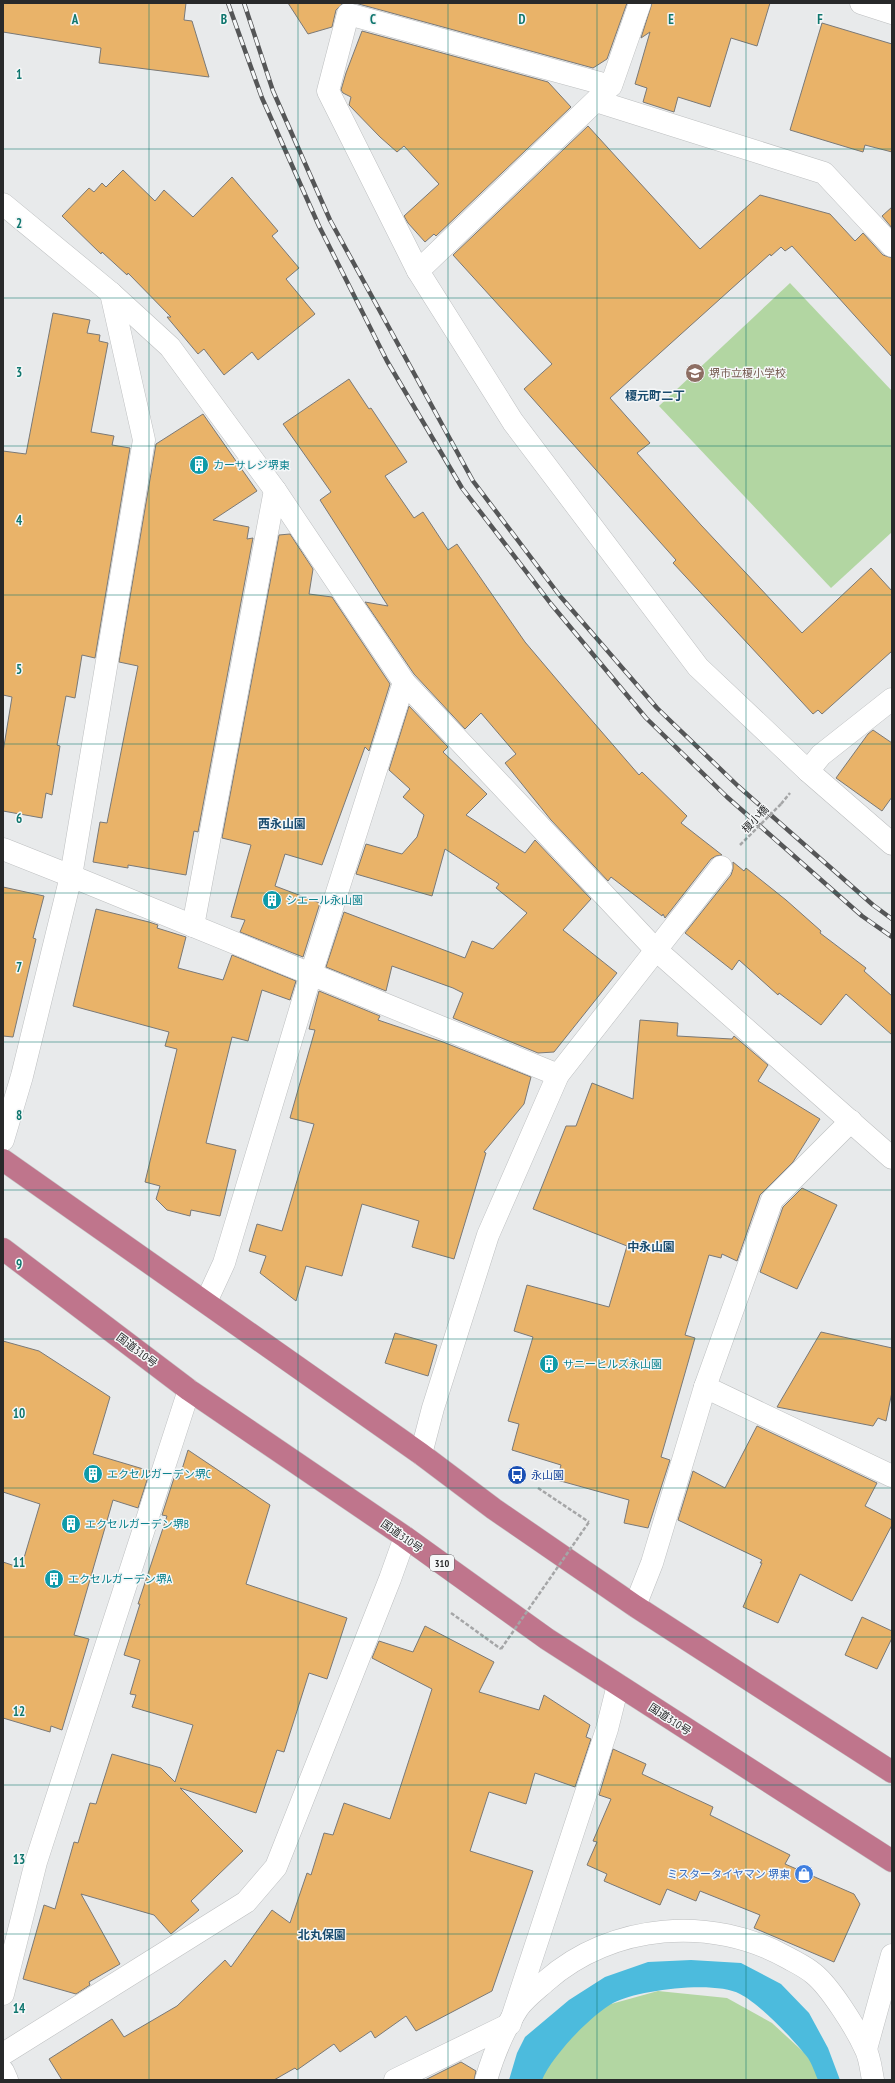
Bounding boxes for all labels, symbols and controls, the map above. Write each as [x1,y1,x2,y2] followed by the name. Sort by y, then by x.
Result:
[71,11,79,28] text: A
[221,11,227,28] text: B
[370,11,376,28] text: C
[519,11,526,28] text: D
[668,11,674,28] text: E
[817,11,823,28] text: F
[16,66,22,83] text: 1
[16,215,22,232] text: 2
[684,362,706,384] school or university icon: 堺市立榎小学校
[16,364,22,381] text: 3
[709,366,786,380] place label: 堺市立榎小学校
[625,388,685,403] district label: 榎元町二丁
[188,454,210,476] building icon: カーサレジ堺東
[213,458,290,472] place label: カーサレジ堺東
[16,512,23,529] text: 4
[16,661,22,678] text: 5
[739,802,771,836] street label: 榎小橋
[16,810,22,827] text: 6
[258,816,306,831] district label: 西永山園
[261,889,283,911] building icon: シエール永山園
[286,893,363,907] place label: シエール永山園
[16,959,22,976] text: 7
[16,1107,22,1124] text: 8
[627,1239,675,1254] district label: 中永山園
[16,1256,22,1273] text: 9
[114,1330,160,1370] street label: 国道310号
[538,1353,560,1375] building icon: サニーヒルズ永山園
[563,1357,662,1371] place label: サニーヒルズ永山園
[13,1405,25,1422] text: 10
[82,1463,104,1485] building icon: エクセルガーデン堺C
[506,1464,528,1486] bus stop icon: 永山園
[107,1467,211,1481] place label: エクセルガーデン堺C
[531,1468,564,1482] place label: 永山園
[60,1513,82,1535] building icon: エクセルガーデン堺B
[85,1517,189,1531] place label: エクセルガーデン堺B
[378,1517,426,1555] street label: 国道310号
[13,1554,25,1571] text: 11
[430,1555,454,1571] road number: 310
[43,1568,65,1590] building icon: エクセルガーデン堺A
[68,1572,173,1586] place label: エクセルガーデン堺A
[646,1700,694,1738] street label: 国道310号
[13,1703,25,1720] text: 12
[13,1851,25,1868] text: 13
[793,1863,815,1885] shop icon: ミスタータイヤマン 堺東
[667,1867,790,1881] place label: ミスタータイヤマン 堺東
[298,1927,346,1942] district label: 北丸保園
[13,2000,26,2017] text: 14

